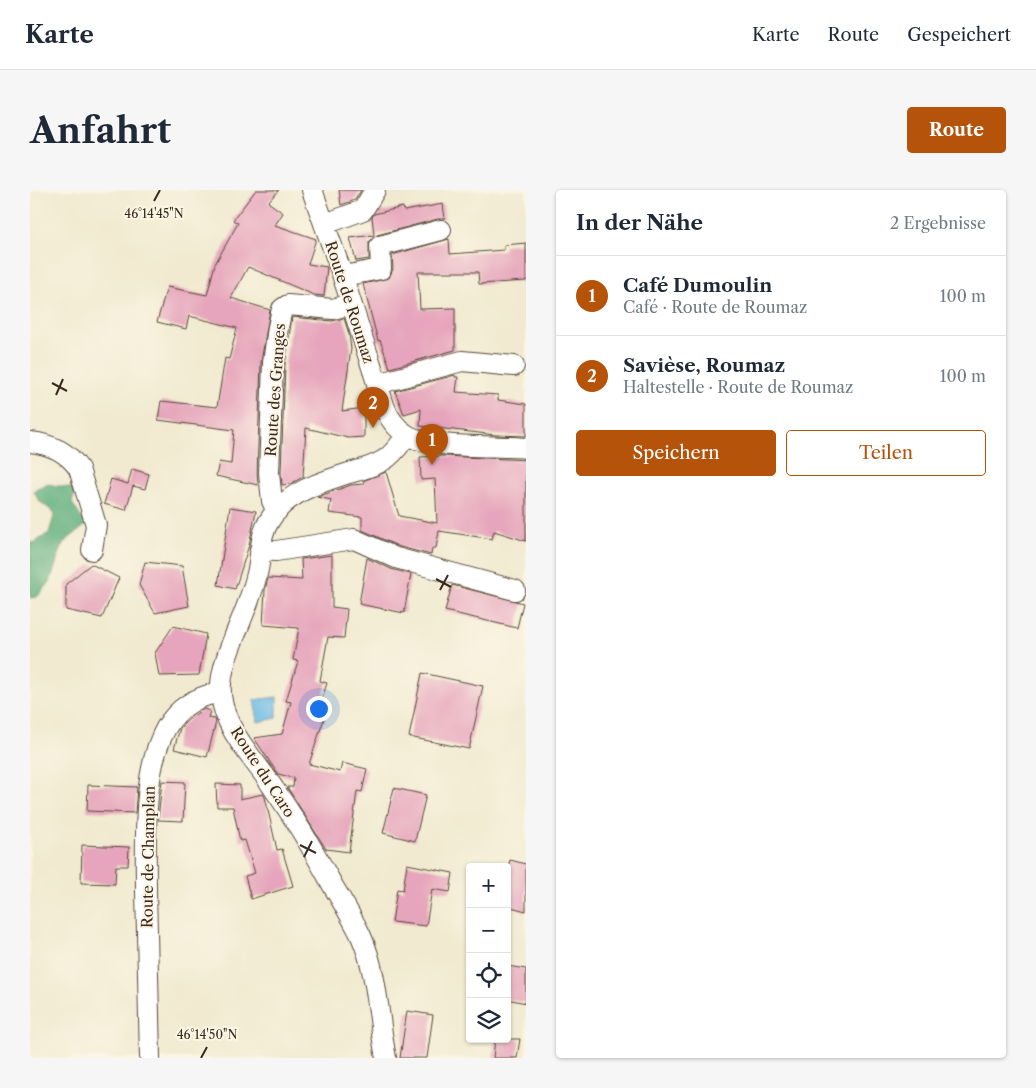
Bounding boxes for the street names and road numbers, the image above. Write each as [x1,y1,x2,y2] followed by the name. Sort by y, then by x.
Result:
[321,238,379,366] street label: Route de Roumaz
[261,323,289,457] street label: Route des Granges
[227,723,299,821] street label: Route du Caro
[137,785,159,928] street label: Route de Champlan

